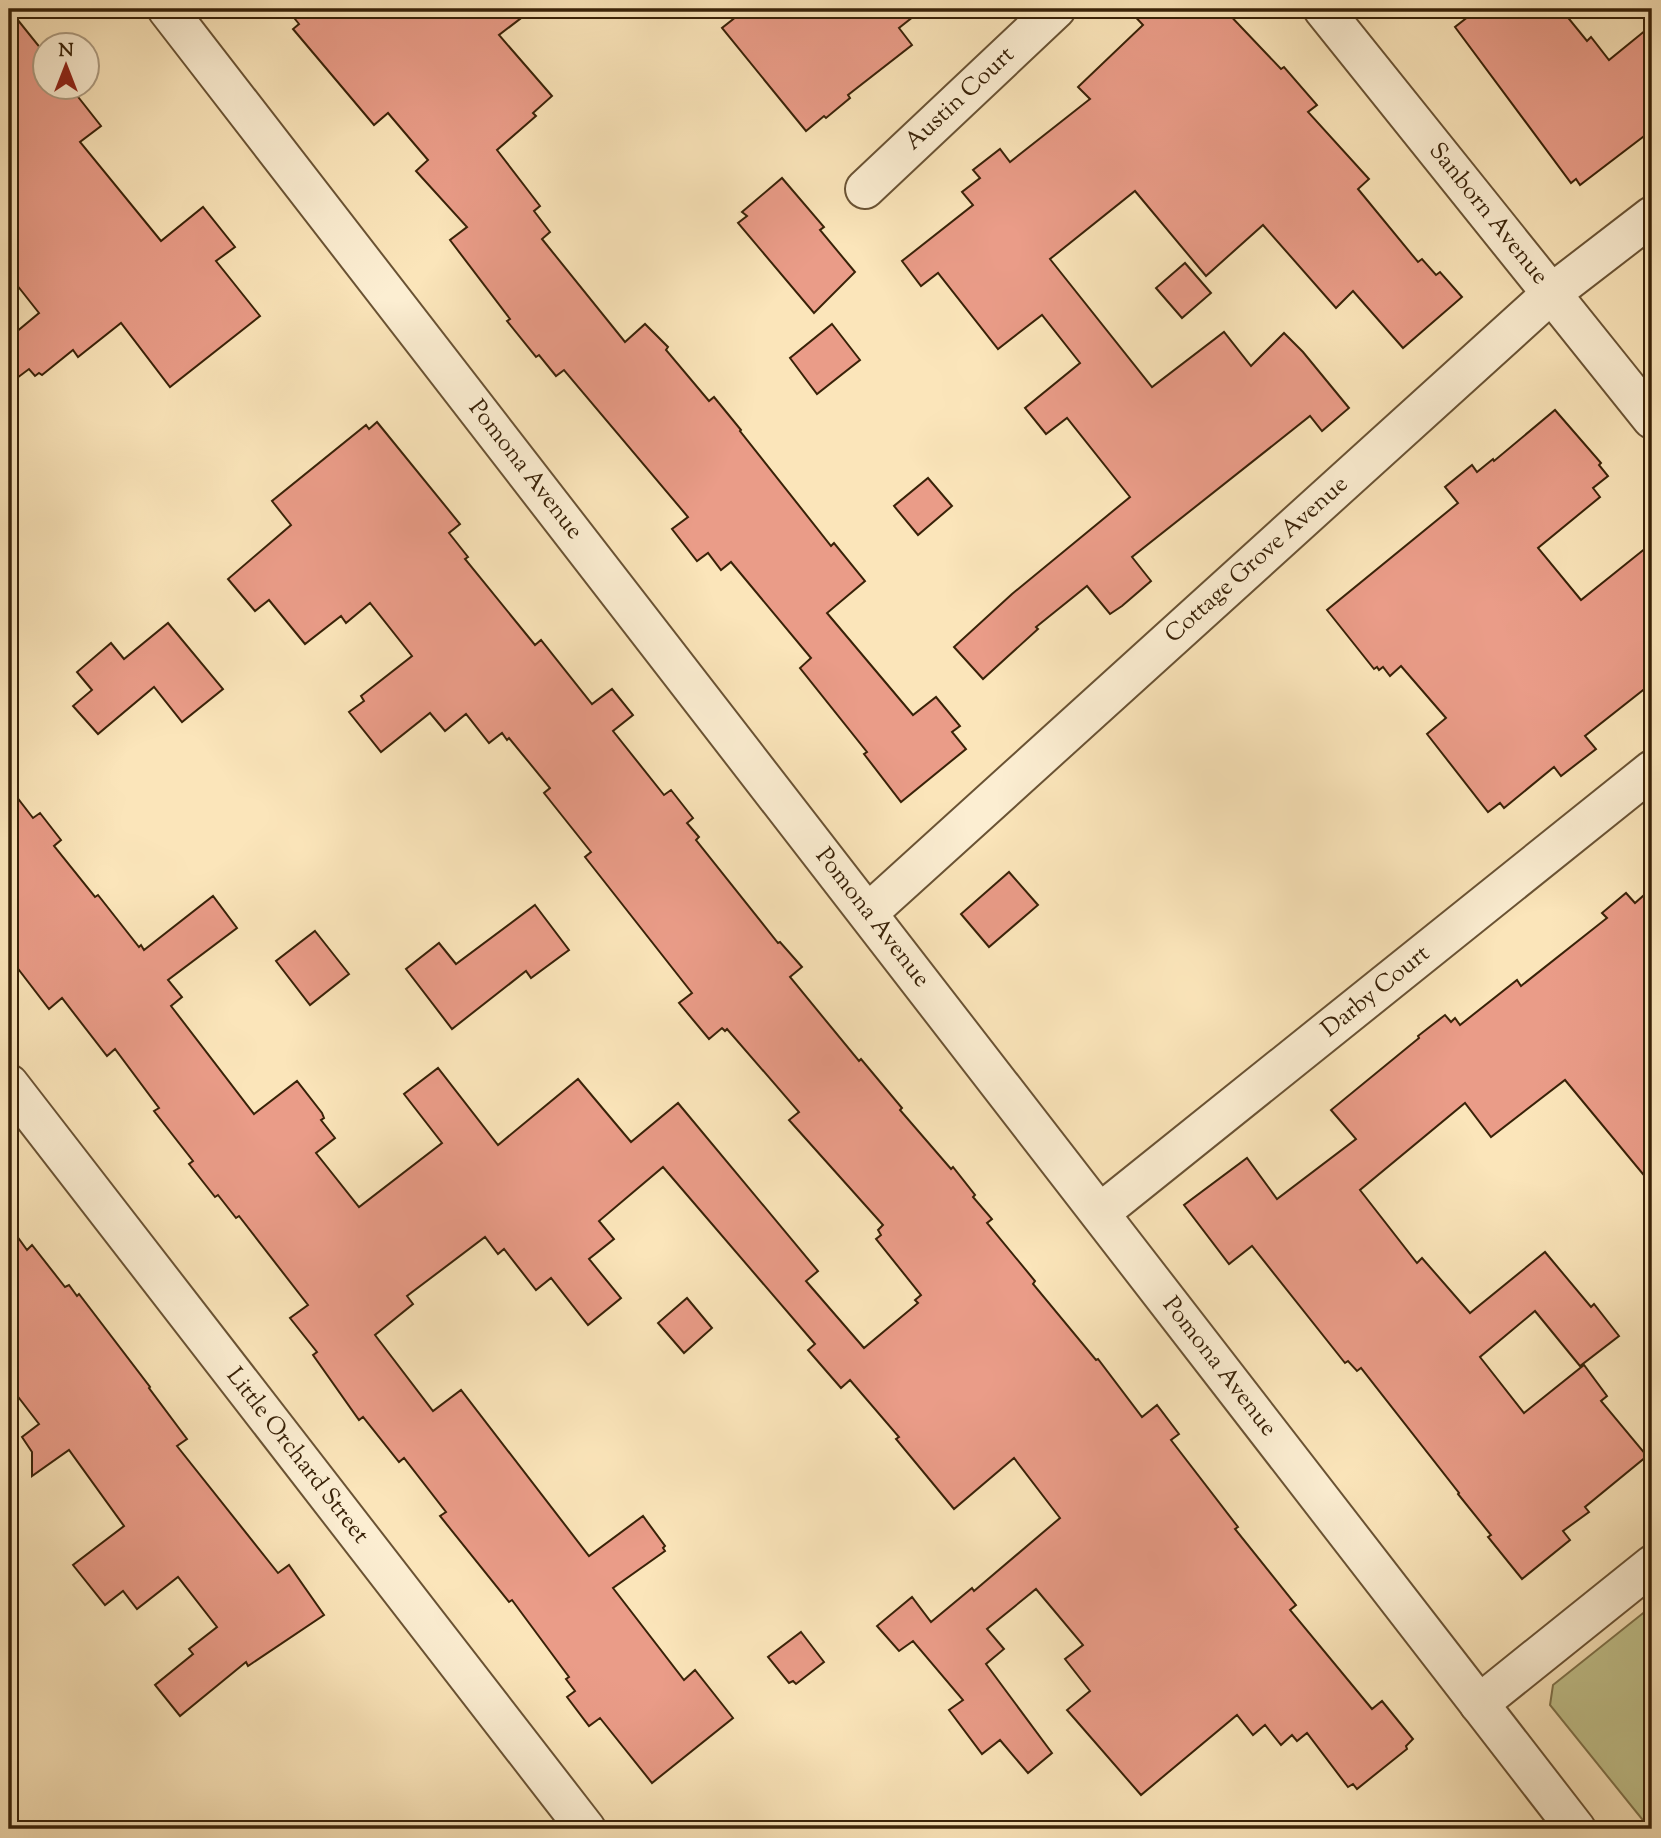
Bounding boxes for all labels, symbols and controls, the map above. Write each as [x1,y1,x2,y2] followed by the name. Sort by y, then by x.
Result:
[32,32,102,102] north arrow
[58,38,74,65] text: N
[898,39,1022,159] street label: Austin Court
[1420,136,1556,292] street label: Sanborn Avenue
[460,393,590,547] street label: Pomona Avenue
[1158,468,1356,652] street label: Cottage Grove Avenue
[807,841,937,995] street label: Pomona Avenue
[1314,938,1438,1046] street label: Darby Court
[1154,1290,1284,1444] street label: Pomona Avenue
[217,1361,377,1551] street label: Little Orchard Street

